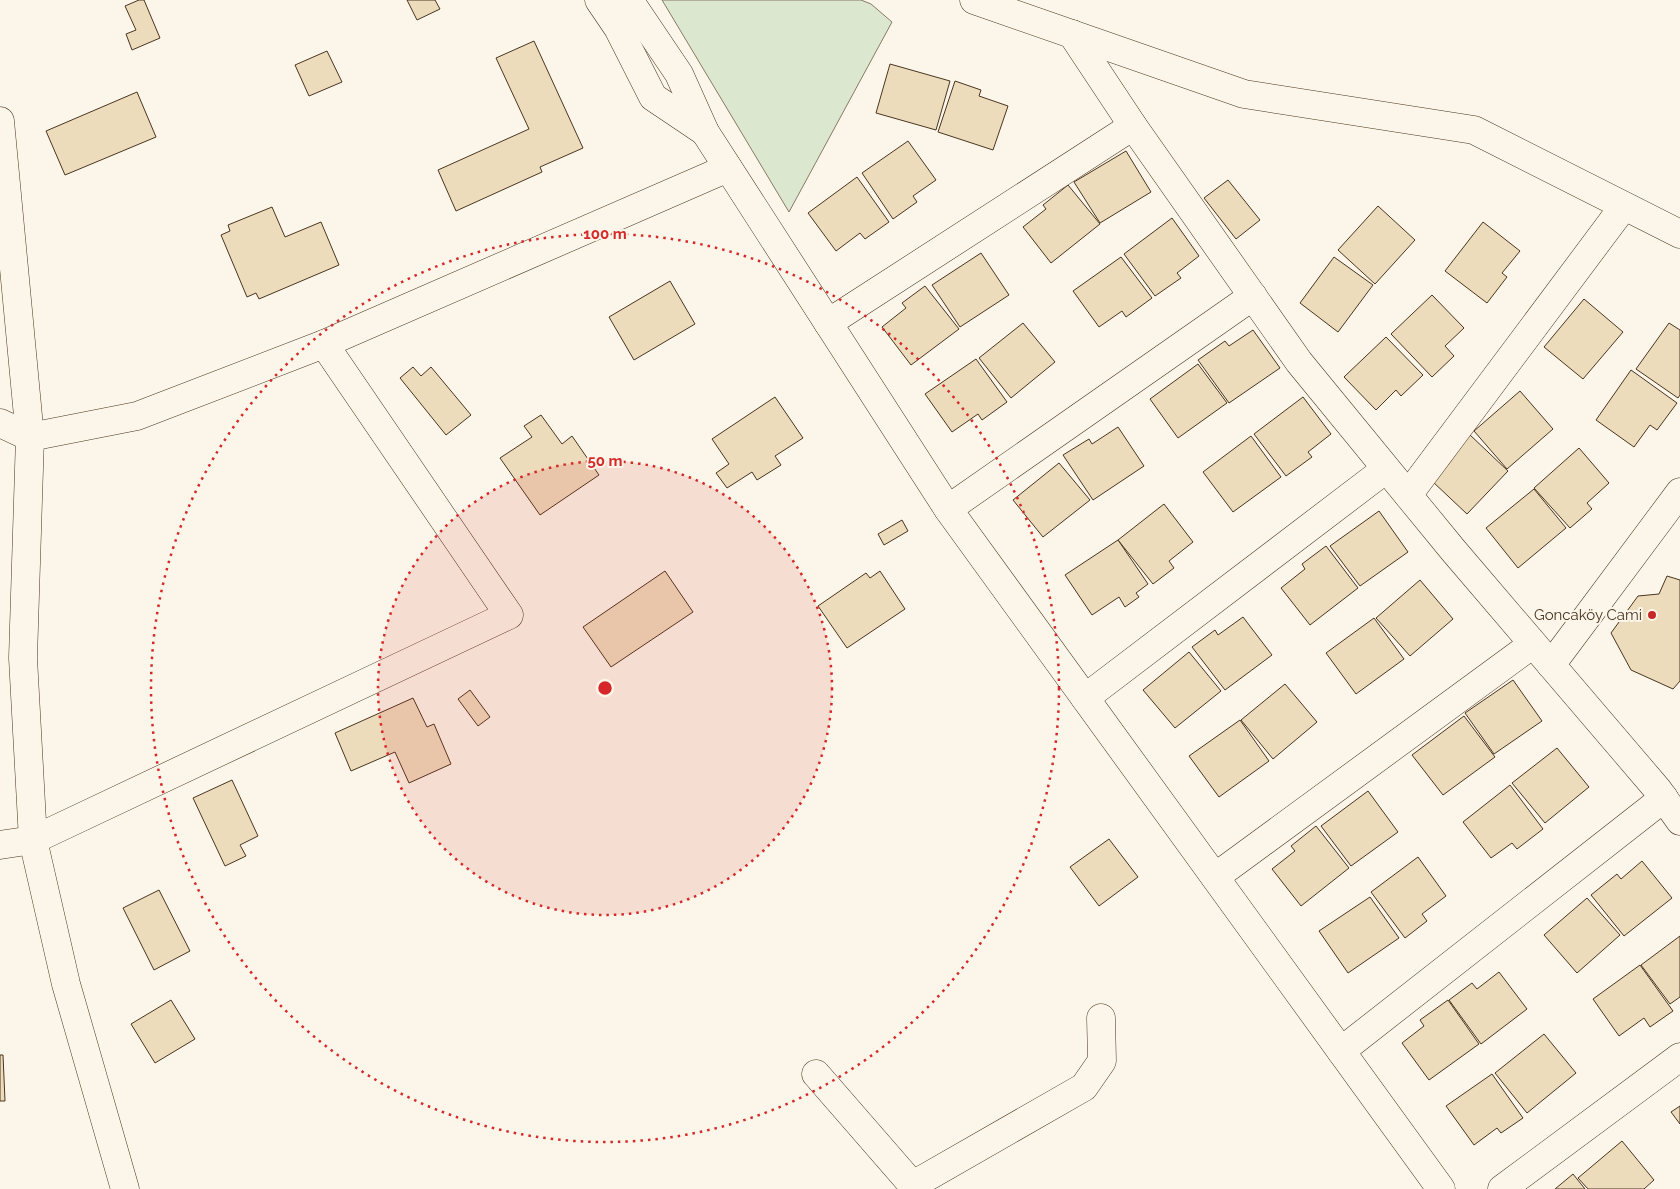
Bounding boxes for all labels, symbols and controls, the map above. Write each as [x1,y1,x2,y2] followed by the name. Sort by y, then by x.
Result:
[583,225,627,243] text: 100 m
[587,452,623,470] text: 50 m
[1534,606,1642,624] place label: Goncaköy Cami
[1646,609,1658,621] marker: Goncaköy Cami
[596,679,614,697] centre of rings

